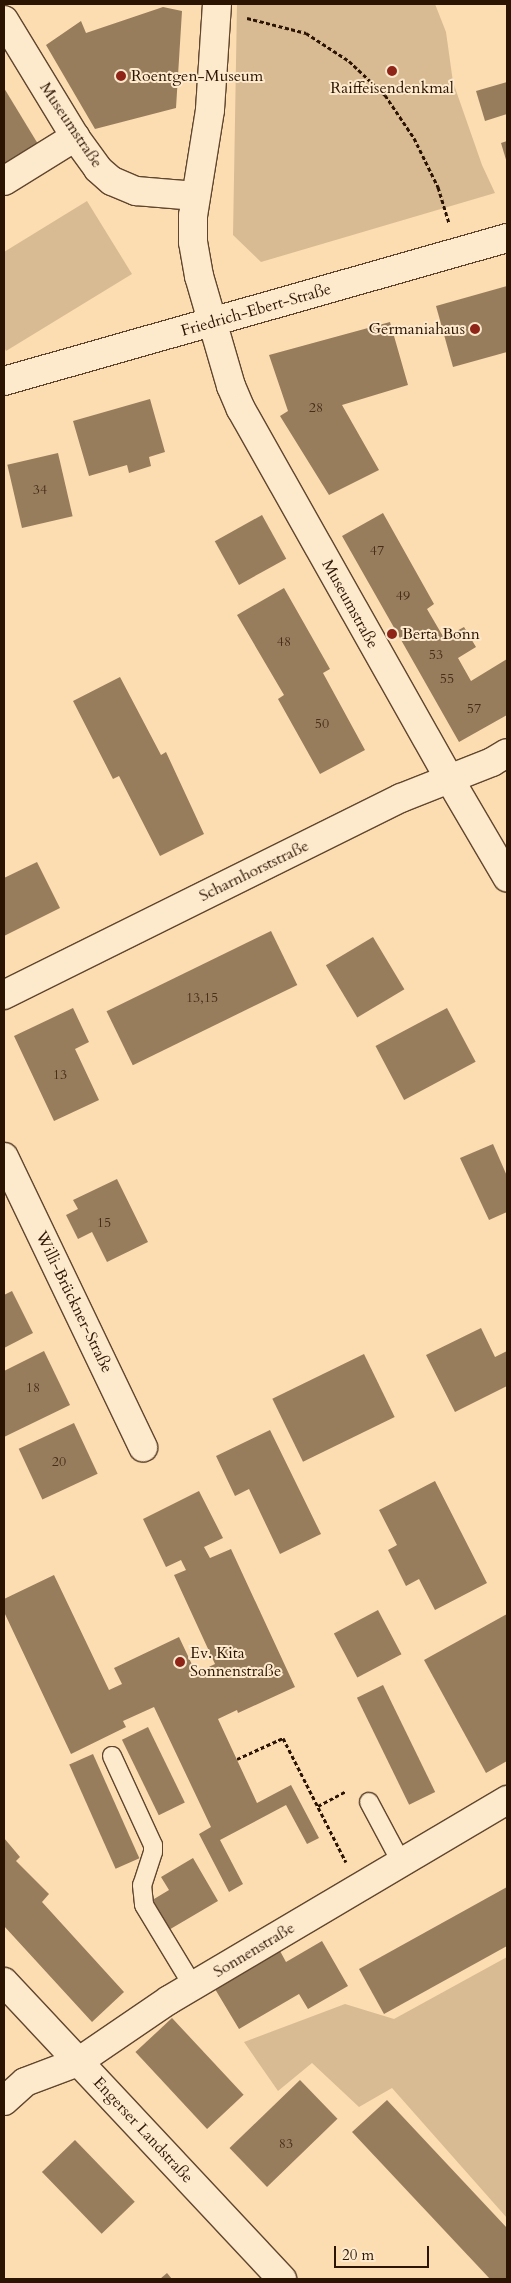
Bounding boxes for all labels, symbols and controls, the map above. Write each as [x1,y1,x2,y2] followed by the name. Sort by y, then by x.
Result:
[386,65,398,77] marker: Raiffeisendenkmal
[131,66,263,86] place label: Roentgen-Museum
[115,70,127,82] marker: Roentgen-Museum
[330,78,454,98] place label: Raiffeisendenkmal
[35,79,107,171] street label: Museumstraße
[179,279,333,341] street label: Friedrich-Ebert-Straße
[368,319,465,339] place label: Germaniahaus
[469,323,481,335] marker: Germaniahaus
[309,400,323,416] house number: 28
[33,482,47,498] house number: 34
[370,543,384,559] house number: 47
[318,556,382,652] street label: Museumstraße
[396,588,410,604] house number: 49
[402,624,480,644] place label: Berta Bonn
[386,628,398,640] marker: Berta Bonn
[277,634,291,650] house number: 48
[429,647,443,663] house number: 53
[440,671,454,687] house number: 55
[467,701,481,717] house number: 57
[315,716,329,732] house number: 50
[196,836,312,906] street label: Scharnhorststraße
[186,990,218,1006] house number: 13,15
[53,1067,67,1083] house number: 13
[97,1215,111,1231] house number: 15
[31,1228,117,1376] street label: Willi-Brückner-Straße
[26,1380,40,1396] house number: 18
[52,1454,66,1470] house number: 20
[190,1643,281,1681] place label: Ev. Kita Sonnenstraße
[174,1656,186,1668] marker: Ev. Kita Sonnenstraße
[210,1918,298,1982] street label: Sonnenstraße
[89,2073,197,2187] street label: Engerser Landstraße
[279,2136,293,2152] house number: 83
[336,2236,431,2268] scale bar
[342,2245,374,2265] text: 20 m

